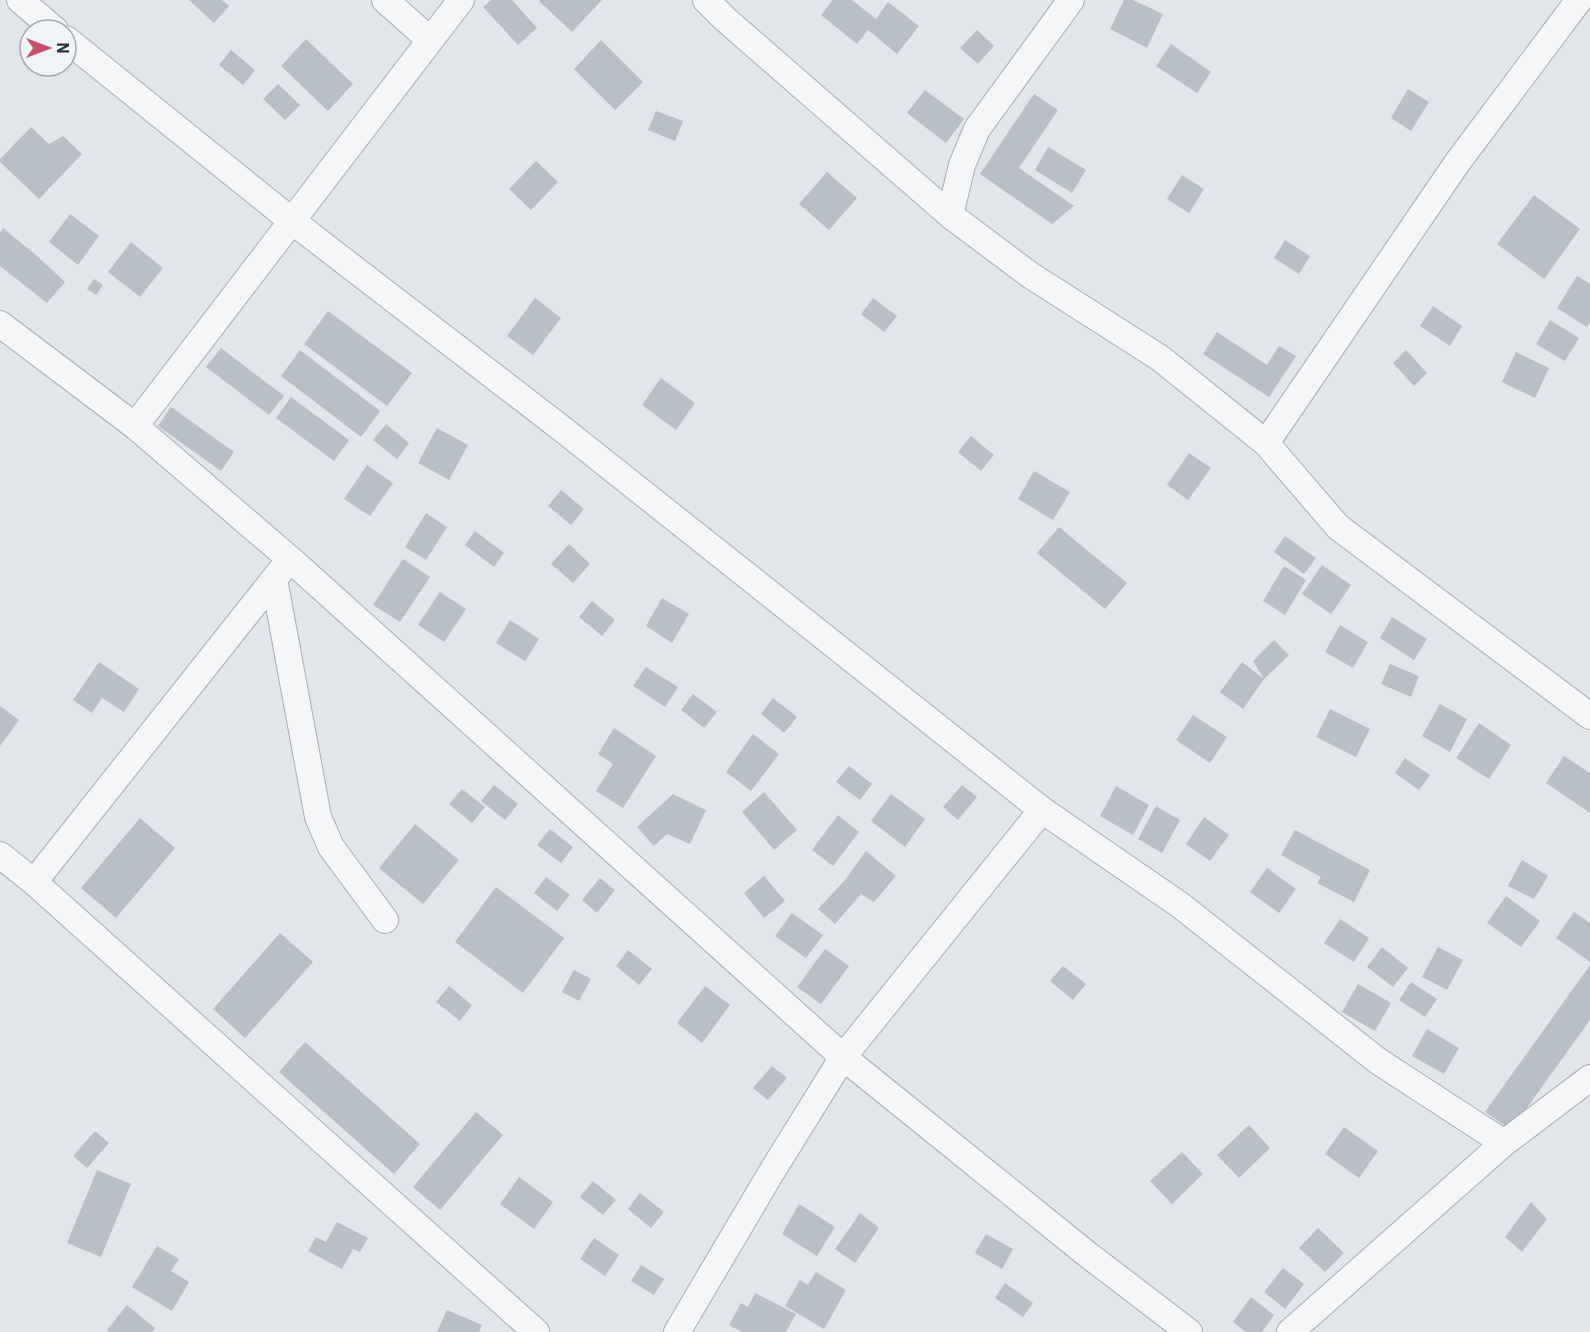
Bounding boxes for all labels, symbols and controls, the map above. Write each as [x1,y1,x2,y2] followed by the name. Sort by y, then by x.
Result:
[18,18,78,78] north arrow
[53,42,73,54] text: N

